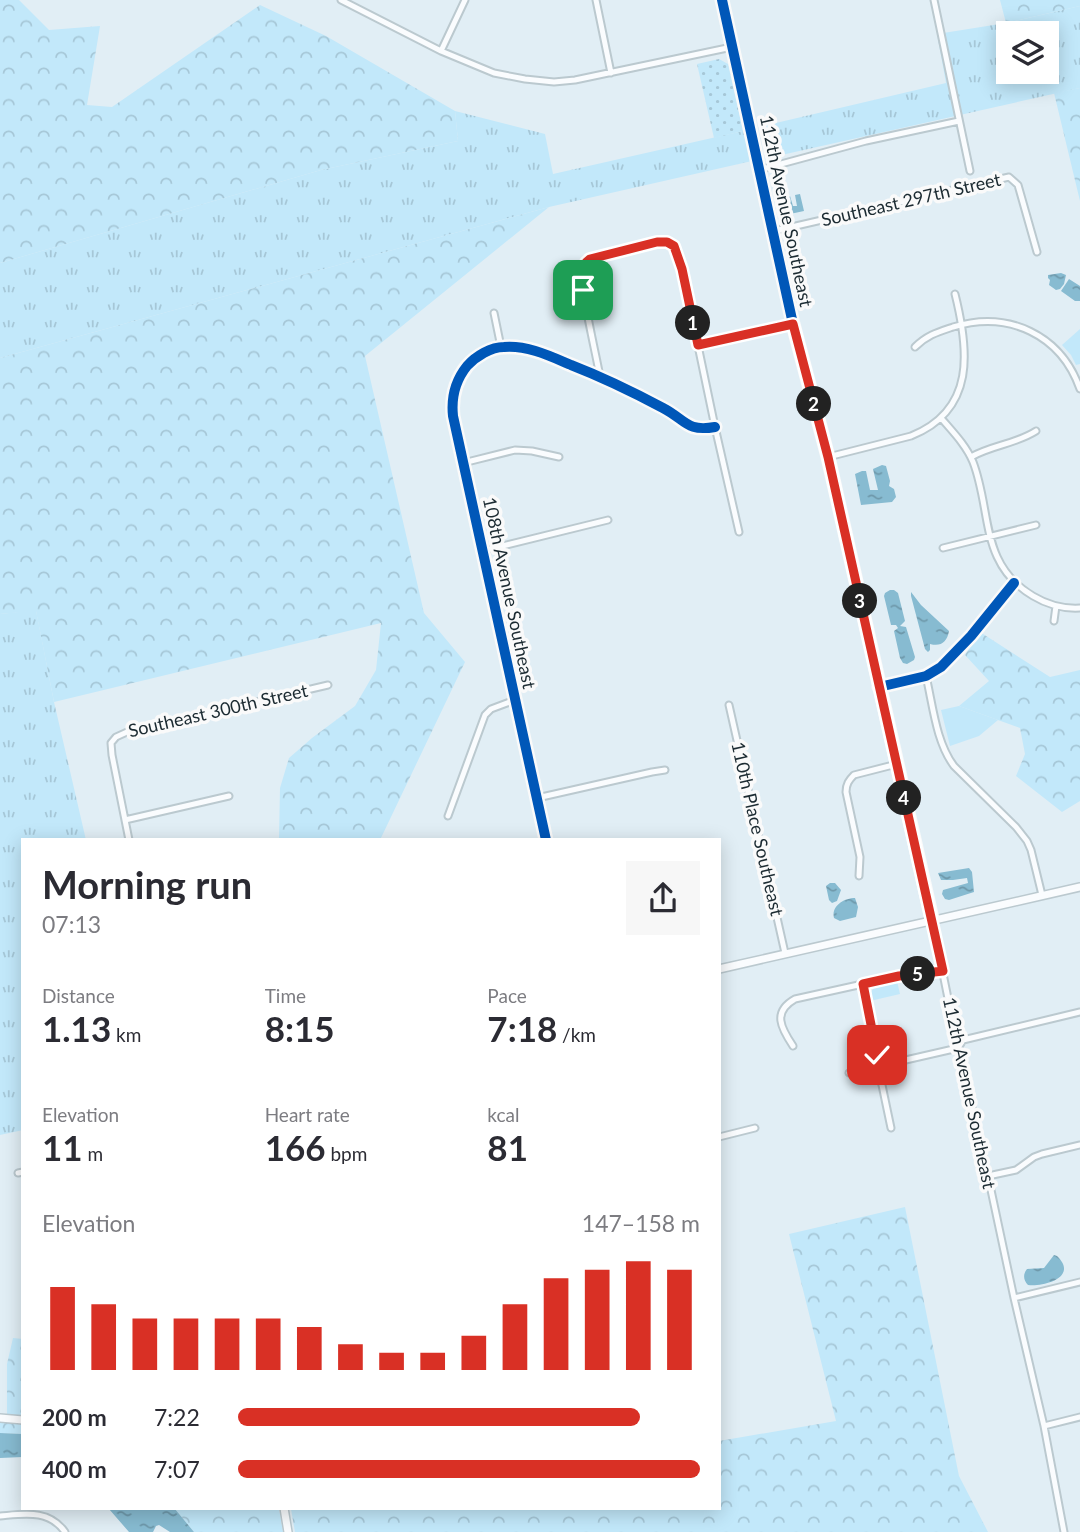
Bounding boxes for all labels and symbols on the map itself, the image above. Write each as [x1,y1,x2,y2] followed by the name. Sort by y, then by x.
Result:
[756,113,818,309] street label: 112th Avenue Southeast
[819,168,1003,230] street label: Southeast 297th Street
[553,260,613,320] pin
[676,306,710,340] pin: 1
[796,386,832,422] pin: 2
[479,495,541,691] street label: 108th Avenue Southeast
[842,584,878,618] pin: 3
[126,679,310,741] street label: Southeast 300th Street
[727,740,789,919] street label: 110th Place Southeast
[886,780,922,816] pin: 4
[900,956,936,992] pin: 5
[939,995,1001,1191] street label: 112th Avenue Southeast
[847,1025,907,1085] pin

